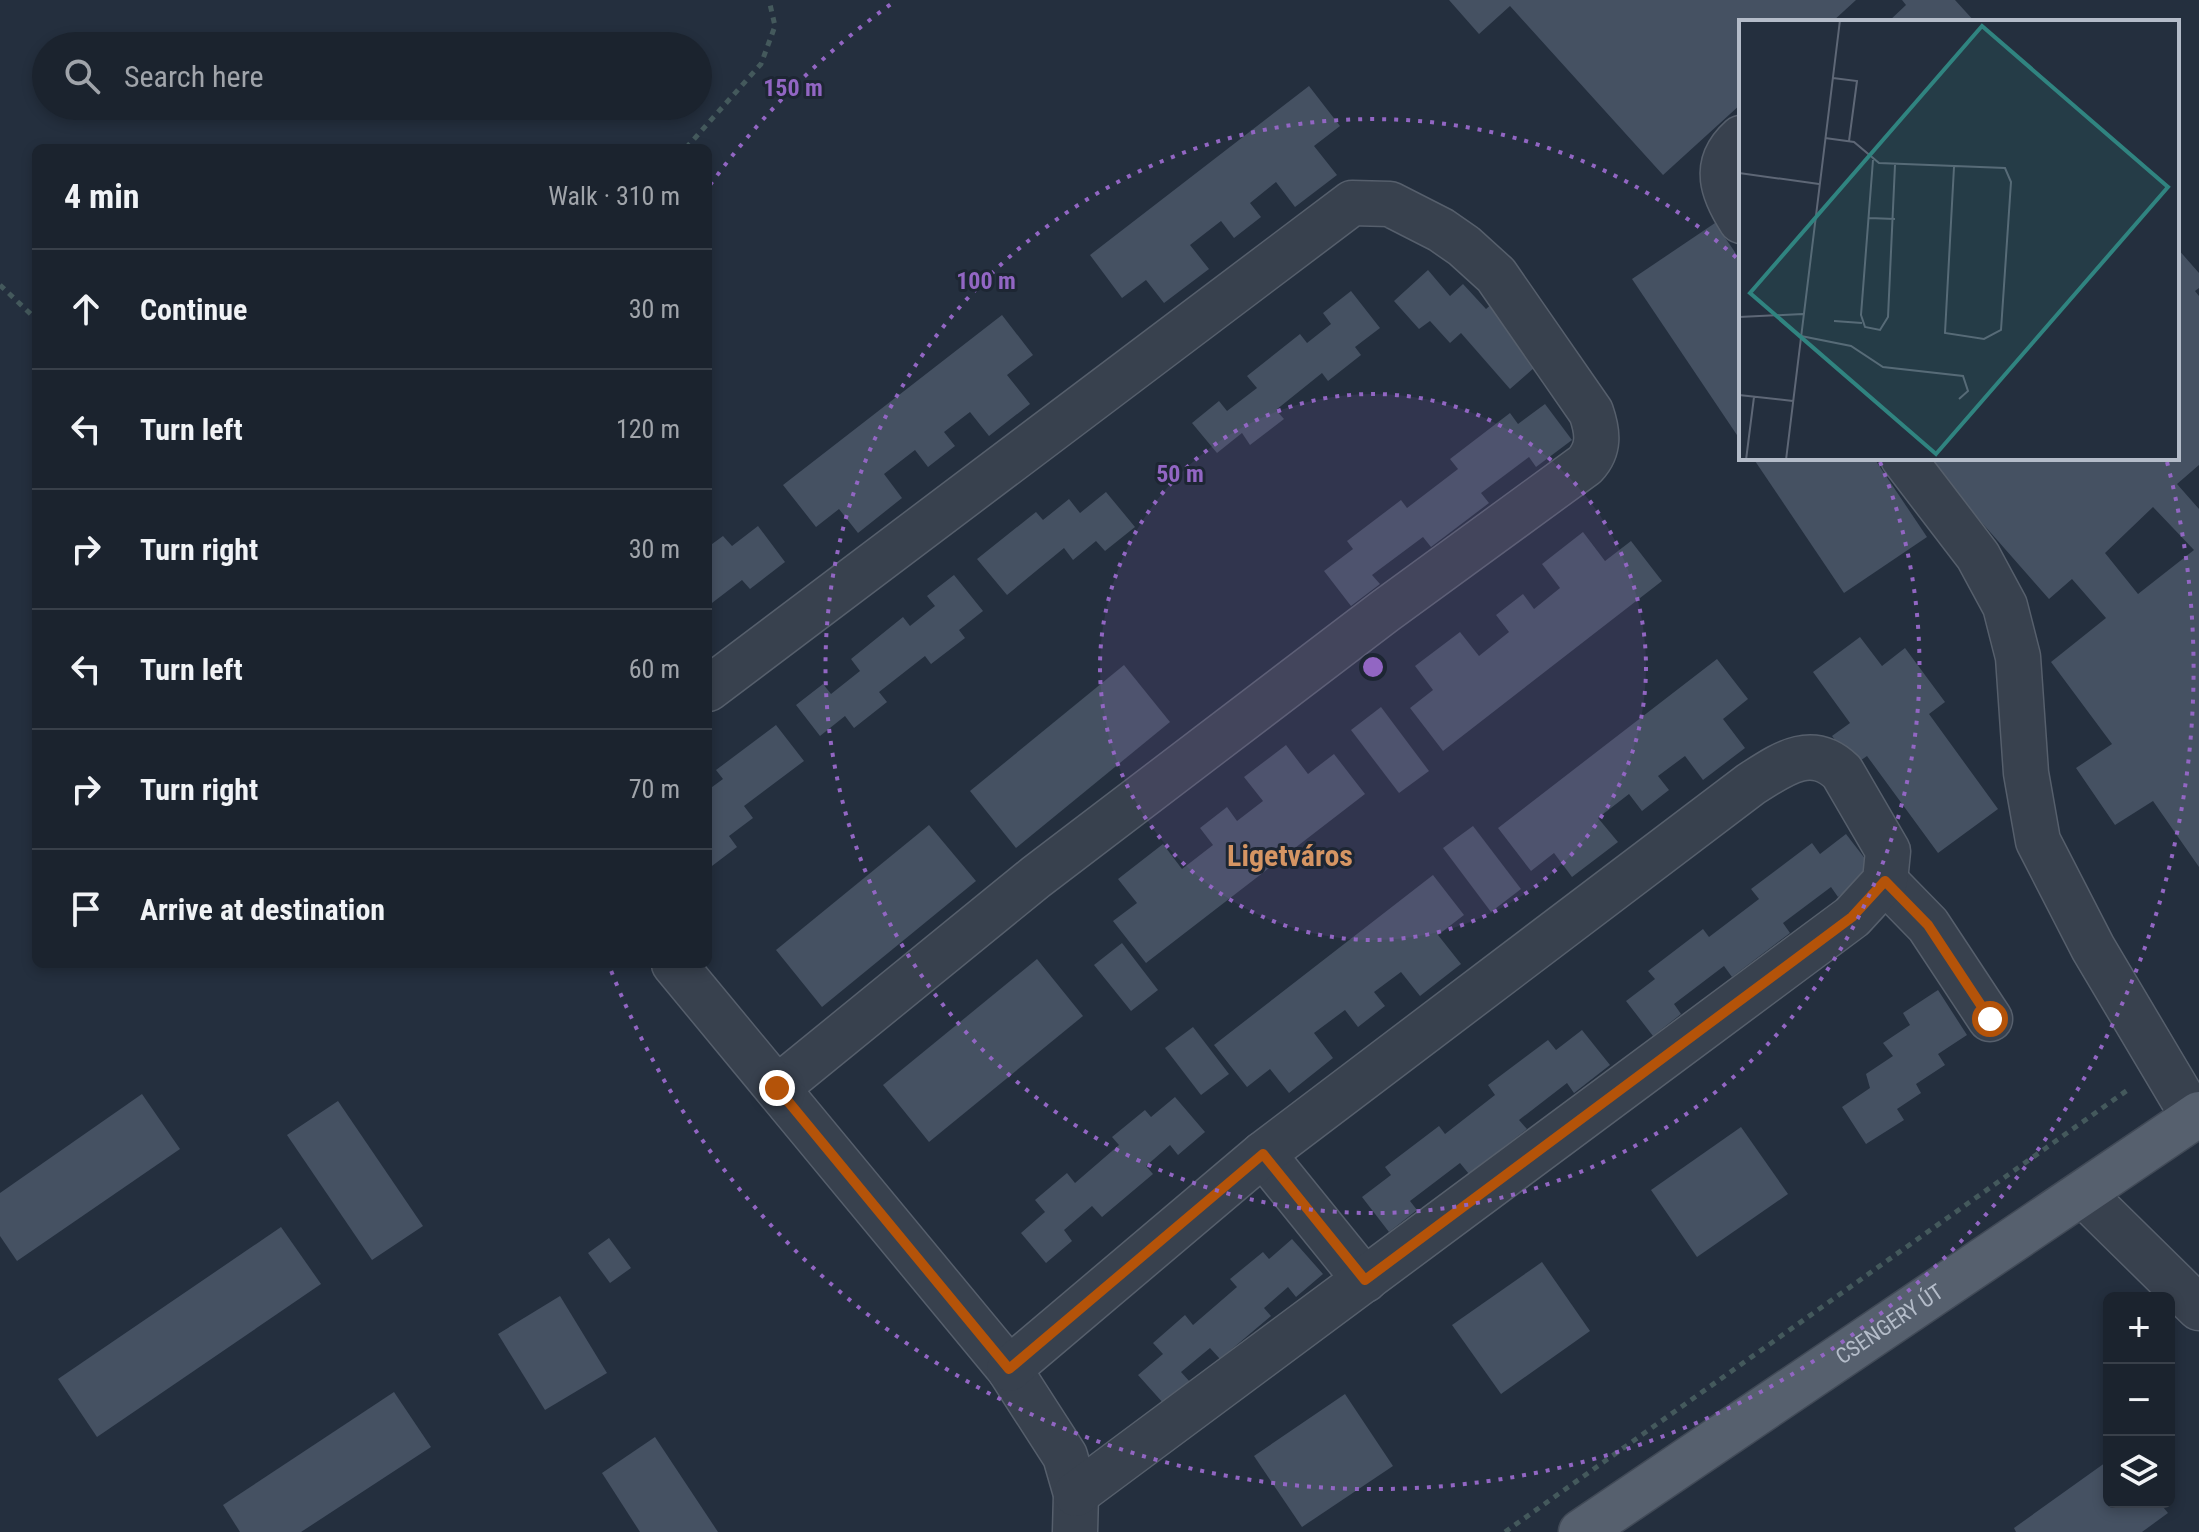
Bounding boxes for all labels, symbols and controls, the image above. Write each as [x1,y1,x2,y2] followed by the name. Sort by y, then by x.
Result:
[1739,20,2179,460] inset map
[32,32,712,120] search box
[60,54,104,98] icon: search
[124,59,264,94] text: Search here
[763,74,823,102] text: 150 m
[64,176,140,216] text: 4 min
[548,181,680,211] text: Walk · 310 m
[956,267,1016,295] text: 100 m
[64,287,108,331] icon: ahead
[140,292,247,327] text: Continue
[629,294,680,324] text: 30 m
[64,407,108,451] icon: left
[140,412,243,447] text: Turn left
[616,414,680,444] text: 120 m
[1156,460,1204,488] text: 50 m
[64,527,108,571] icon: right
[140,532,258,567] text: Turn right
[629,534,680,564] text: 30 m
[64,647,108,691] icon: left
[140,652,243,687] text: Turn left
[1359,653,1387,681] centre of rings
[629,654,680,684] text: 60 m
[64,767,108,811] icon: right
[140,772,258,807] text: Turn right
[629,774,680,804] text: 70 m
[1227,838,1353,873] district label: Ligetváros
[64,887,108,931] icon: arrive
[140,892,385,927] text: Arrive at destination
[1972,1001,2008,1037] route start
[759,1070,795,1106] route end
[1831,1278,1948,1369] street label: CSENGERY ÚT
[2103,1292,2175,1508] map controls
[2103,1292,2175,1364] button: +
[2103,1364,2175,1436] button: −
[2103,1436,2175,1508] button: layers

